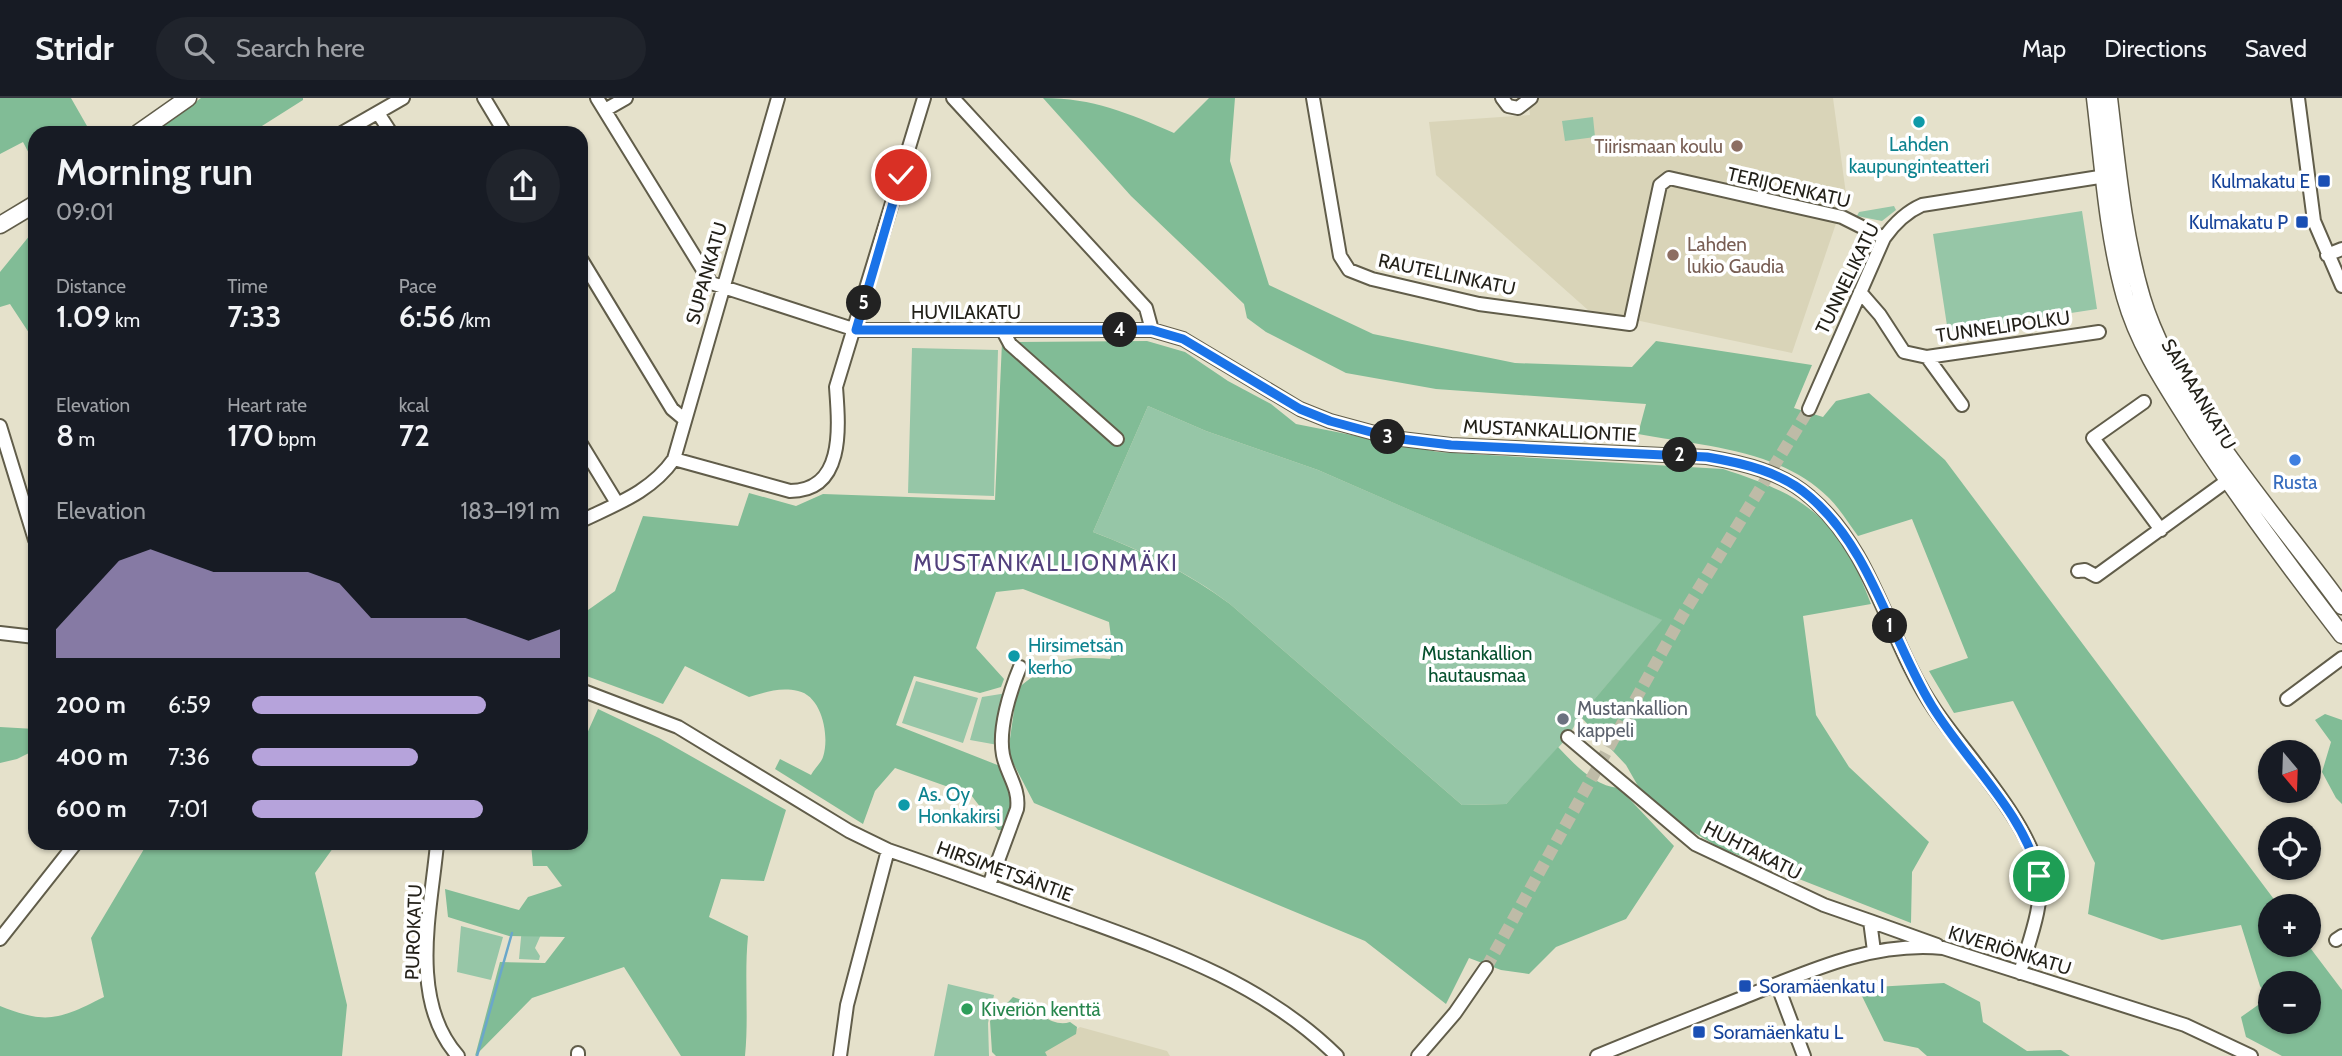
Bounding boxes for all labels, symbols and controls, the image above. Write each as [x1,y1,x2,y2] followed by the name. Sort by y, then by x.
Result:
[156,17,646,80] search box
[35,28,114,68] text: Stridr
[180,29,218,67] icon: search
[236,32,365,64] text: Search here
[2022,34,2066,63] text: Map
[2104,34,2207,63] text: Directions
[2245,34,2307,63] text: Saved
[1911,114,1927,130] marker: Lahden kaupunginteatteri
[1849,133,1989,178] place label: Lahden kaupunginteatteri
[1594,135,1723,158] place label: Tiirismaan koulu
[1729,138,1745,154] marker: Tiirismaan koulu
[871,145,931,205] pin
[56,148,253,195] text: Morning run
[486,149,560,223] button: share
[882,156,920,194] icon: check
[1725,162,1853,213] street label: TERIJOENKATU
[2211,170,2310,193] place label: Kulmakatu E
[2316,173,2332,189] marker: Kulmakatu E
[56,198,113,226] text: 09:01
[2189,211,2288,234] place label: Kulmakatu P
[2294,214,2310,230] marker: Kulmakatu P
[681,219,732,327] street label: SUPANKATU
[1811,219,1884,338] street label: TUNNELIKATU
[1687,233,1784,278] place label: Lahden lukio Gaudia
[1665,247,1681,263] marker: Lahden lukio Gaudia
[1376,249,1518,300] street label: RAUTELLINKATU
[56,275,126,298] text: Distance
[227,275,268,298] text: Time
[399,275,437,298] text: Pace
[846,286,882,320] pin: 5
[858,291,869,314] text: 5
[56,298,111,335] text: 1.09
[227,298,281,335] text: 7:33
[399,298,455,335] text: 6:56
[911,301,1021,324] street label: HUVILAKATU
[1935,306,2072,347] street label: TUNNELIPOLKU
[111,309,140,332] text: km
[455,309,491,332] text: /km
[1102,313,1138,348] pin: 4
[1114,318,1125,341] text: 4
[2157,335,2241,454] street label: SAIMAANKATU
[56,394,130,417] text: Elevation
[227,394,307,417] text: Heart rate
[399,394,429,417] text: kcal
[1462,414,1638,447] street label: MUSTANKALLIONTIE
[56,417,74,454] text: 8
[227,417,274,454] text: 170
[399,417,430,454] text: 72
[1370,420,1406,454] pin: 3
[1382,425,1393,448] text: 3
[74,428,95,451] text: m
[274,428,316,451] text: bpm
[1662,438,1698,472] pin: 2
[1674,443,1685,466] text: 2
[2287,452,2303,468] marker: Rusta
[2273,471,2317,494] place label: Rusta
[56,497,146,525] text: Elevation
[461,497,560,525] text: 183–191 m
[913,549,1179,577] district label: MUSTANKALLIONMÄKI
[1872,608,1908,644] pin: 1
[1886,614,1893,637] text: 1
[1028,634,1124,679] place label: Hirsimetsän kerho
[1422,642,1532,687] park label: Mustankallion hautausmaa
[1006,648,1022,664] marker: Hirsimetsän kerho
[56,691,126,719] text: 200 m
[168,691,211,719] text: 6:59
[1577,697,1688,742] place label: Mustankallion kappeli
[1555,711,1571,727] marker: Mustankallion kappeli
[2258,740,2320,803] north arrow
[2258,740,2321,1034] map controls
[56,743,128,771] text: 400 m
[168,743,210,771] text: 7:36
[918,783,1000,828] place label: As. Oy Honkakirsi
[56,795,127,823] text: 600 m
[168,795,208,823] text: 7:01
[896,797,912,813] marker: As. Oy Honkakirsi
[1700,816,1806,885] street label: HUHTAKATU
[2258,817,2321,880] button: locate
[934,836,1076,907] street label: HIRSIMETSÄNTIE
[2009,846,2069,906] pin
[2020,857,2058,895] icon: arrive
[400,884,427,980] street label: PUROKATU
[2258,894,2321,957] button: +
[1946,921,2074,980] street label: KIVERIÖNKATU
[2258,971,2321,1034] button: −
[1759,975,1885,998] place label: Soramäenkatu I
[1737,978,1753,994] marker: Soramäenkatu I
[981,998,1101,1021] place label: Kiveriön kenttä
[959,1001,975,1017] marker: Kiveriön kenttä
[1713,1021,1844,1044] place label: Soramäenkatu L
[1691,1024,1707,1040] marker: Soramäenkatu L

